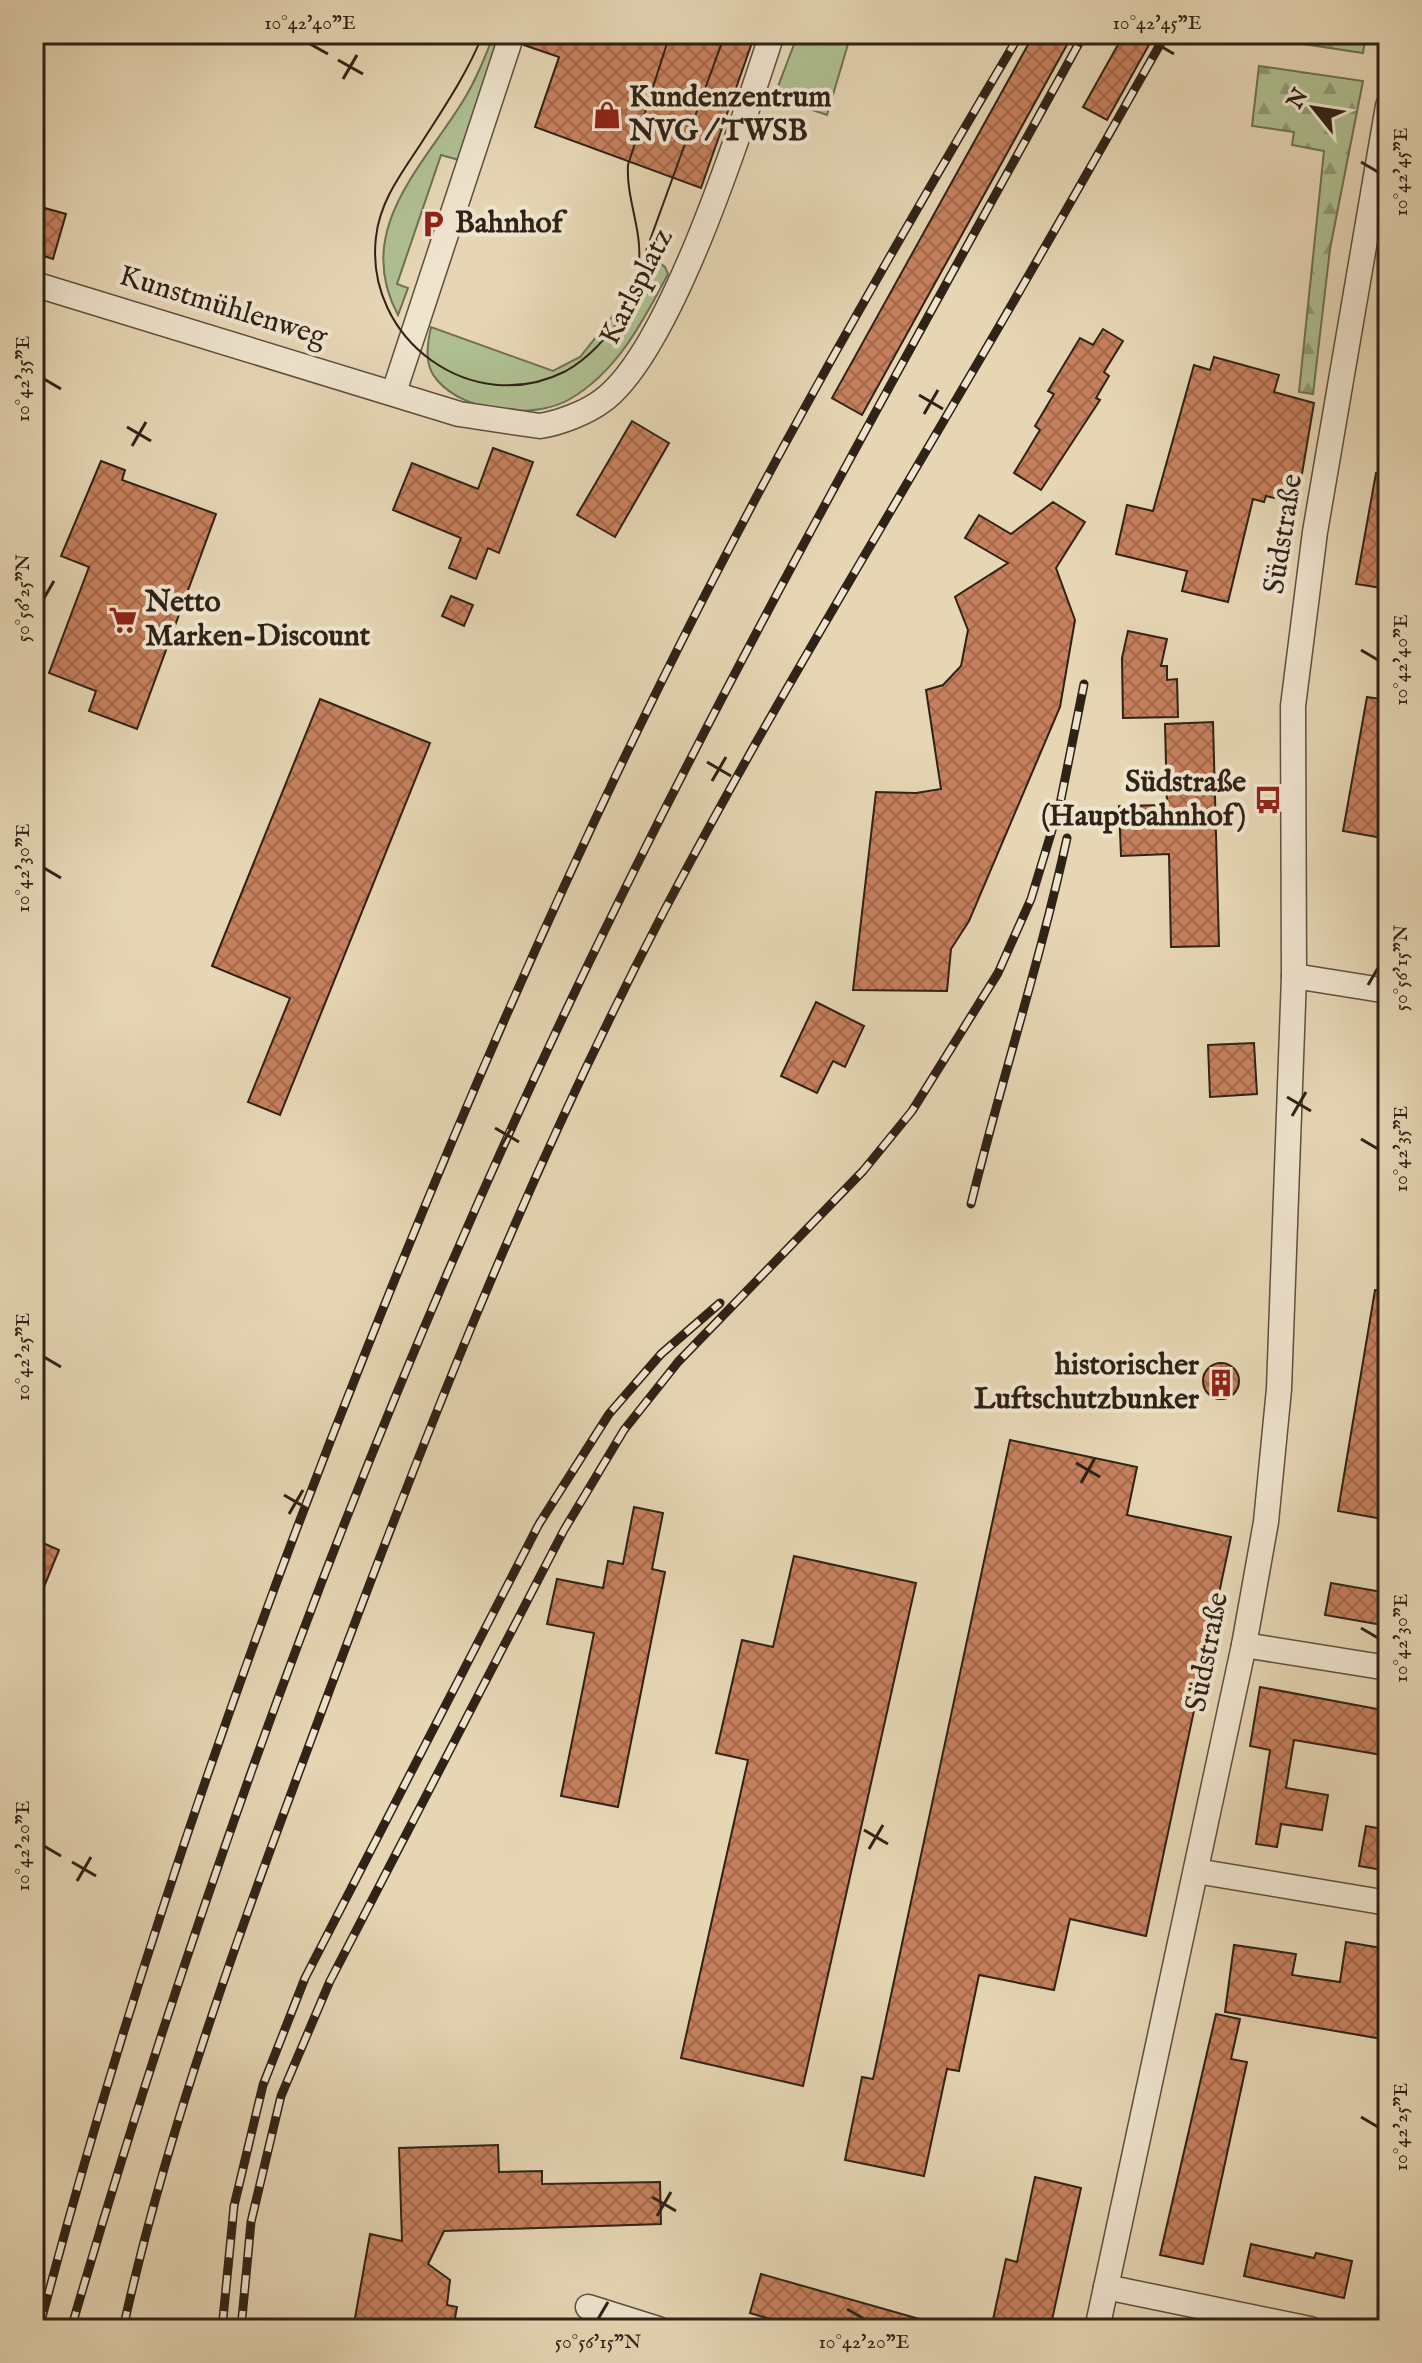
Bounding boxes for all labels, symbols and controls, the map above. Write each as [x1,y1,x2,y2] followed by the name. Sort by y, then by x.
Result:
[264,11,356,36] text: 10°42'40"E
[1113,11,1202,36] text: 10°42'45"E
[1274,68,1354,148] north arrow
[628,79,831,151] place label: Kundenzentrum NVG / TWSB
[1281,84,1315,115] text: N
[592,100,622,130] shop icon: Kundenzentrum NVG / TWSB
[1389,127,1414,216] text: 10°42'45"E
[455,205,568,243] place label: Bahnhof
[418,209,448,239] parking icon: Bahnhof
[591,222,683,352] street label: Karlsplatz
[114,257,332,357] street label: Kunstmühlenweg
[11,335,36,422] text: 10°42'35"E
[1256,471,1312,597] street label: Südstraße
[11,554,36,642] text: 50°56'25"N
[144,584,371,656] place label: Netto Marken-Discount
[108,605,138,635] supermarket icon: Netto Marken-Discount
[1389,614,1414,706] text: 10°42'40"E
[1041,764,1246,836] place label: Südstraße (Hauptbahnhof)
[1253,785,1283,815] bus stop icon: Südstraße (Hauptbahnhof)
[11,823,36,913] text: 10°42'30"E
[1389,925,1414,1011] text: 50°56'15"N
[1389,1105,1414,1192] text: 10°42'35"E
[11,1313,36,1401] text: 10°42'25"E
[974,1347,1200,1419] place label: historischer Luftschutzbunker
[1206,1368,1236,1398] building icon: historischer Luftschutzbunker
[1178,1589,1238,1715] street label: Südstraße
[1389,1593,1414,1683] text: 10°42'30"E
[11,1800,36,1892] text: 10°42'20"E
[1389,2083,1414,2171] text: 10°42'25"E
[555,2330,641,2355] text: 50°56'15"N
[818,2330,910,2355] text: 10°42'20"E

